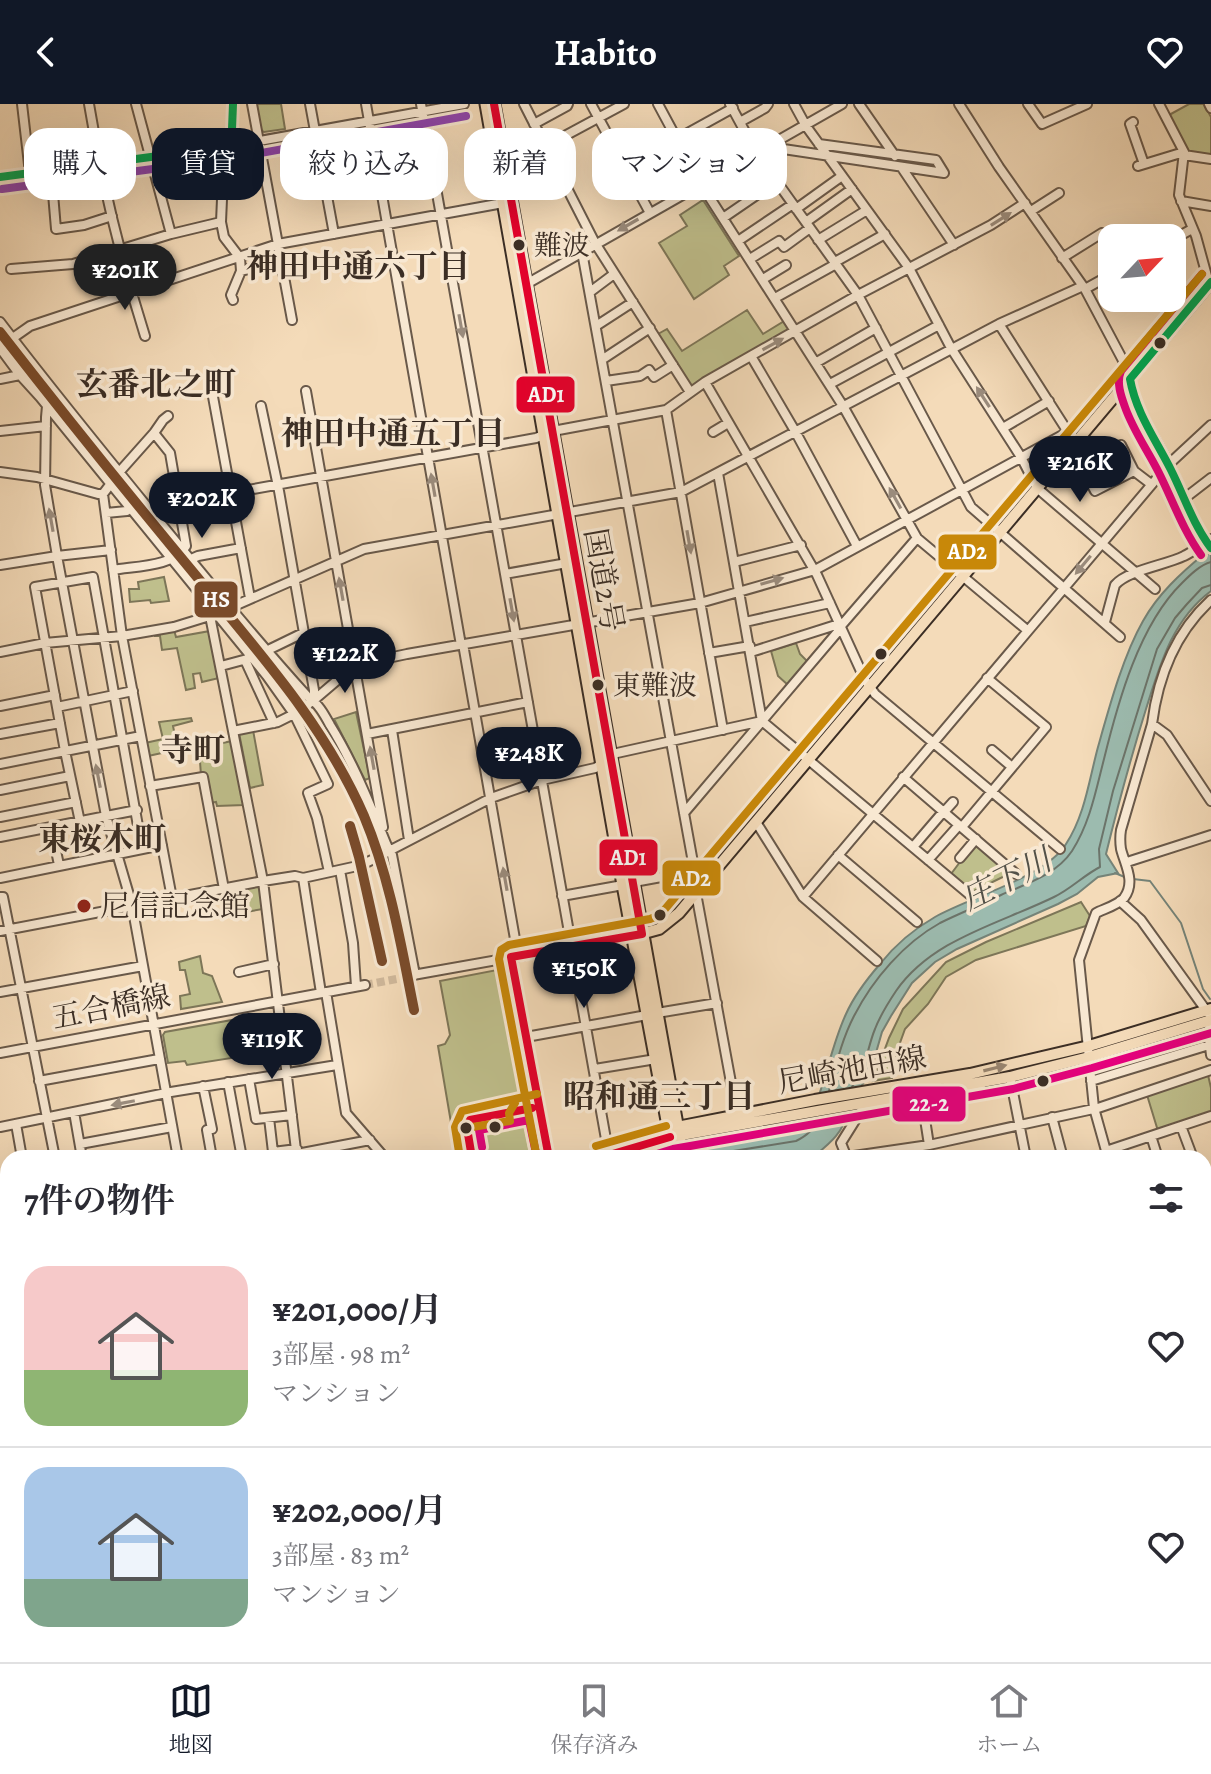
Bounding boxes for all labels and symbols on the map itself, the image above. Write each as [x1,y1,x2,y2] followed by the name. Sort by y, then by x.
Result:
[990,211,1011,226] one-way arrow
[617,218,639,232] one-way arrow
[1098,224,1186,312] north arrow
[534,227,590,265] place label: 難波
[511,237,527,253] marker: 難波
[69,244,181,312] pin: ¥201K
[246,244,470,288] district label: 神田中通六丁目
[456,314,468,339] one-way arrow
[1152,335,1168,351] unlabelled marker
[762,337,784,351] one-way arrow
[76,362,236,406] district label: 玄番北之町
[515,375,576,414] line badge: AD1
[527,380,565,410] text: AD1
[976,387,991,408] one-way arrow
[281,411,505,455] district label: 神田中通五丁目
[1024,436,1136,504] pin: ¥216K
[146,472,258,540] pin: ¥202K
[426,472,439,497] one-way arrow
[888,487,902,509] one-way arrow
[44,507,57,532] one-way arrow
[575,525,633,635] street label: 国道2号
[684,530,696,555] one-way arrow
[937,533,998,571] line badge: AD2
[946,537,987,567] text: AD2
[1075,554,1092,574] one-way arrow
[760,575,785,587] one-way arrow
[335,576,347,601] one-way arrow
[193,580,239,619] line badge: HS
[202,585,230,615] text: HS
[506,598,518,623] one-way arrow
[289,627,401,695] pin: ¥122K
[873,646,889,662] unlabelled marker
[613,667,697,705] place label: 東難波
[590,677,606,693] marker: 東難波
[473,727,585,795] pin: ¥248K
[161,728,225,772] district label: 寺町
[365,746,377,771] one-way arrow
[92,763,104,788] one-way arrow
[38,817,166,861] district label: 東桜木町
[953,836,1061,920] water label: 庄下川
[598,838,659,877] line badge: AD1
[609,843,647,873] text: AD1
[661,859,722,897] line badge: AD2
[670,864,711,894] text: AD2
[498,866,510,891] one-way arrow
[100,886,250,926] place label: 尼信記念館
[75,897,93,915] marker: 尼信記念館
[652,907,668,923] unlabelled marker
[528,942,640,1010] pin: ¥150K
[48,976,174,1038] street label: 五合橋線
[216,1013,328,1081] pin: ¥119K
[775,1037,929,1103] street label: 尼崎池田線
[983,1061,1008,1074] one-way arrow
[1035,1073,1051,1089] unlabelled marker
[563,1074,755,1118] district label: 昭和通三丁目
[891,1085,967,1123] line badge: 22-2
[909,1089,949,1119] text: 22-2
[110,1097,135,1109] one-way arrow
[487,1119,503,1135] unlabelled marker
[458,1120,474,1136] unlabelled marker

